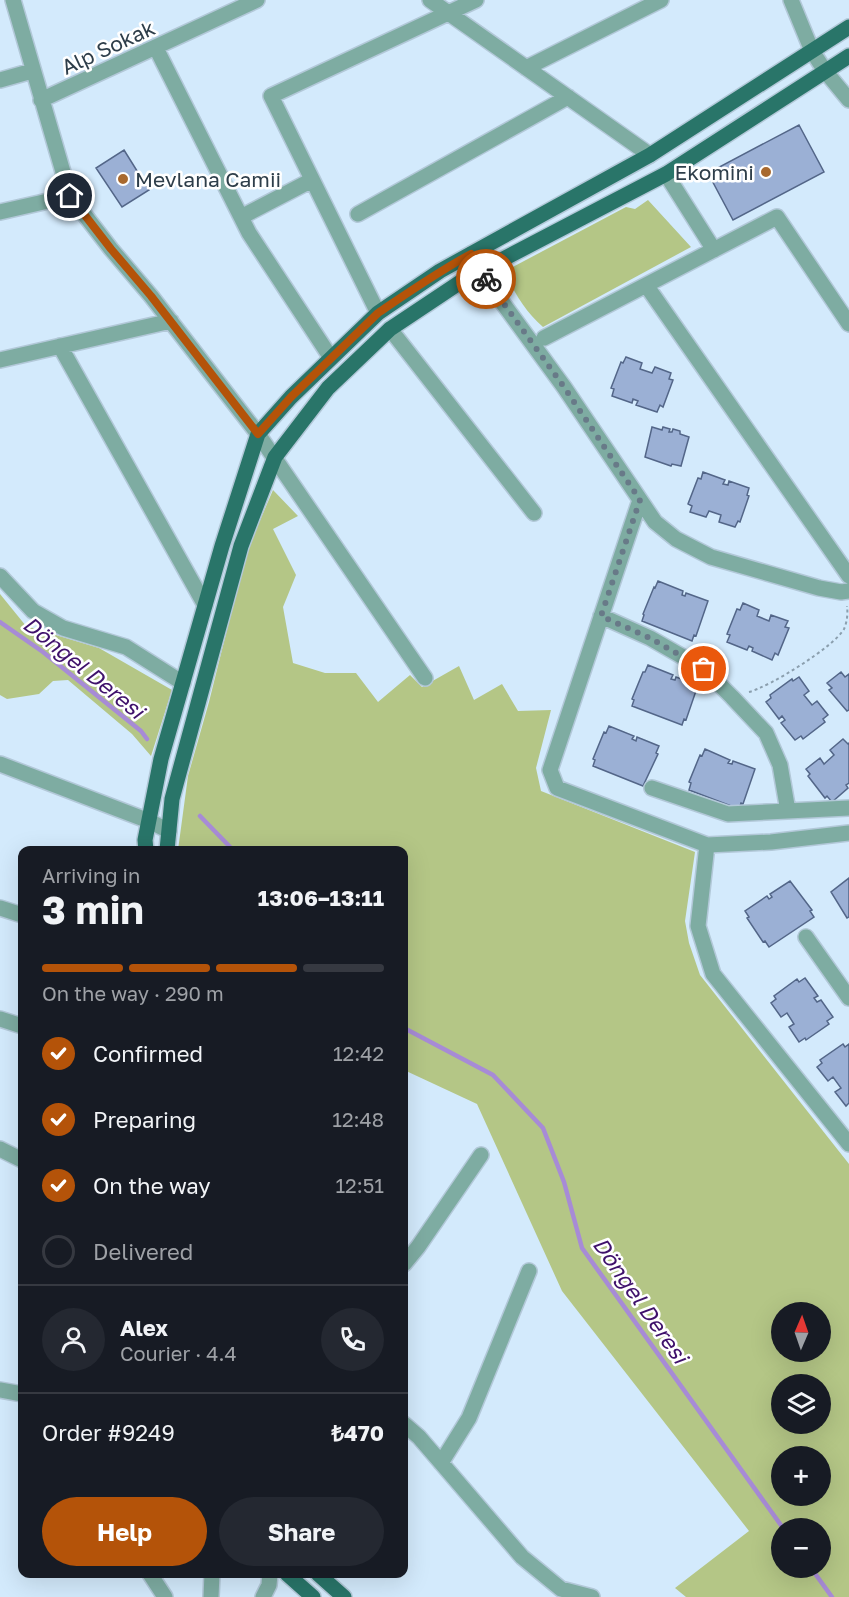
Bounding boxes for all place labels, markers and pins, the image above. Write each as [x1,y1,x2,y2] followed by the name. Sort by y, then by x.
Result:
[674,159,754,185] place label: Ekomini
[759,165,773,179] marker: Ekomini
[135,166,281,192] place label: Mevlana Camii
[44,170,95,221] pin
[116,172,130,186] marker: Mevlana Camii
[678,643,729,694] pin

